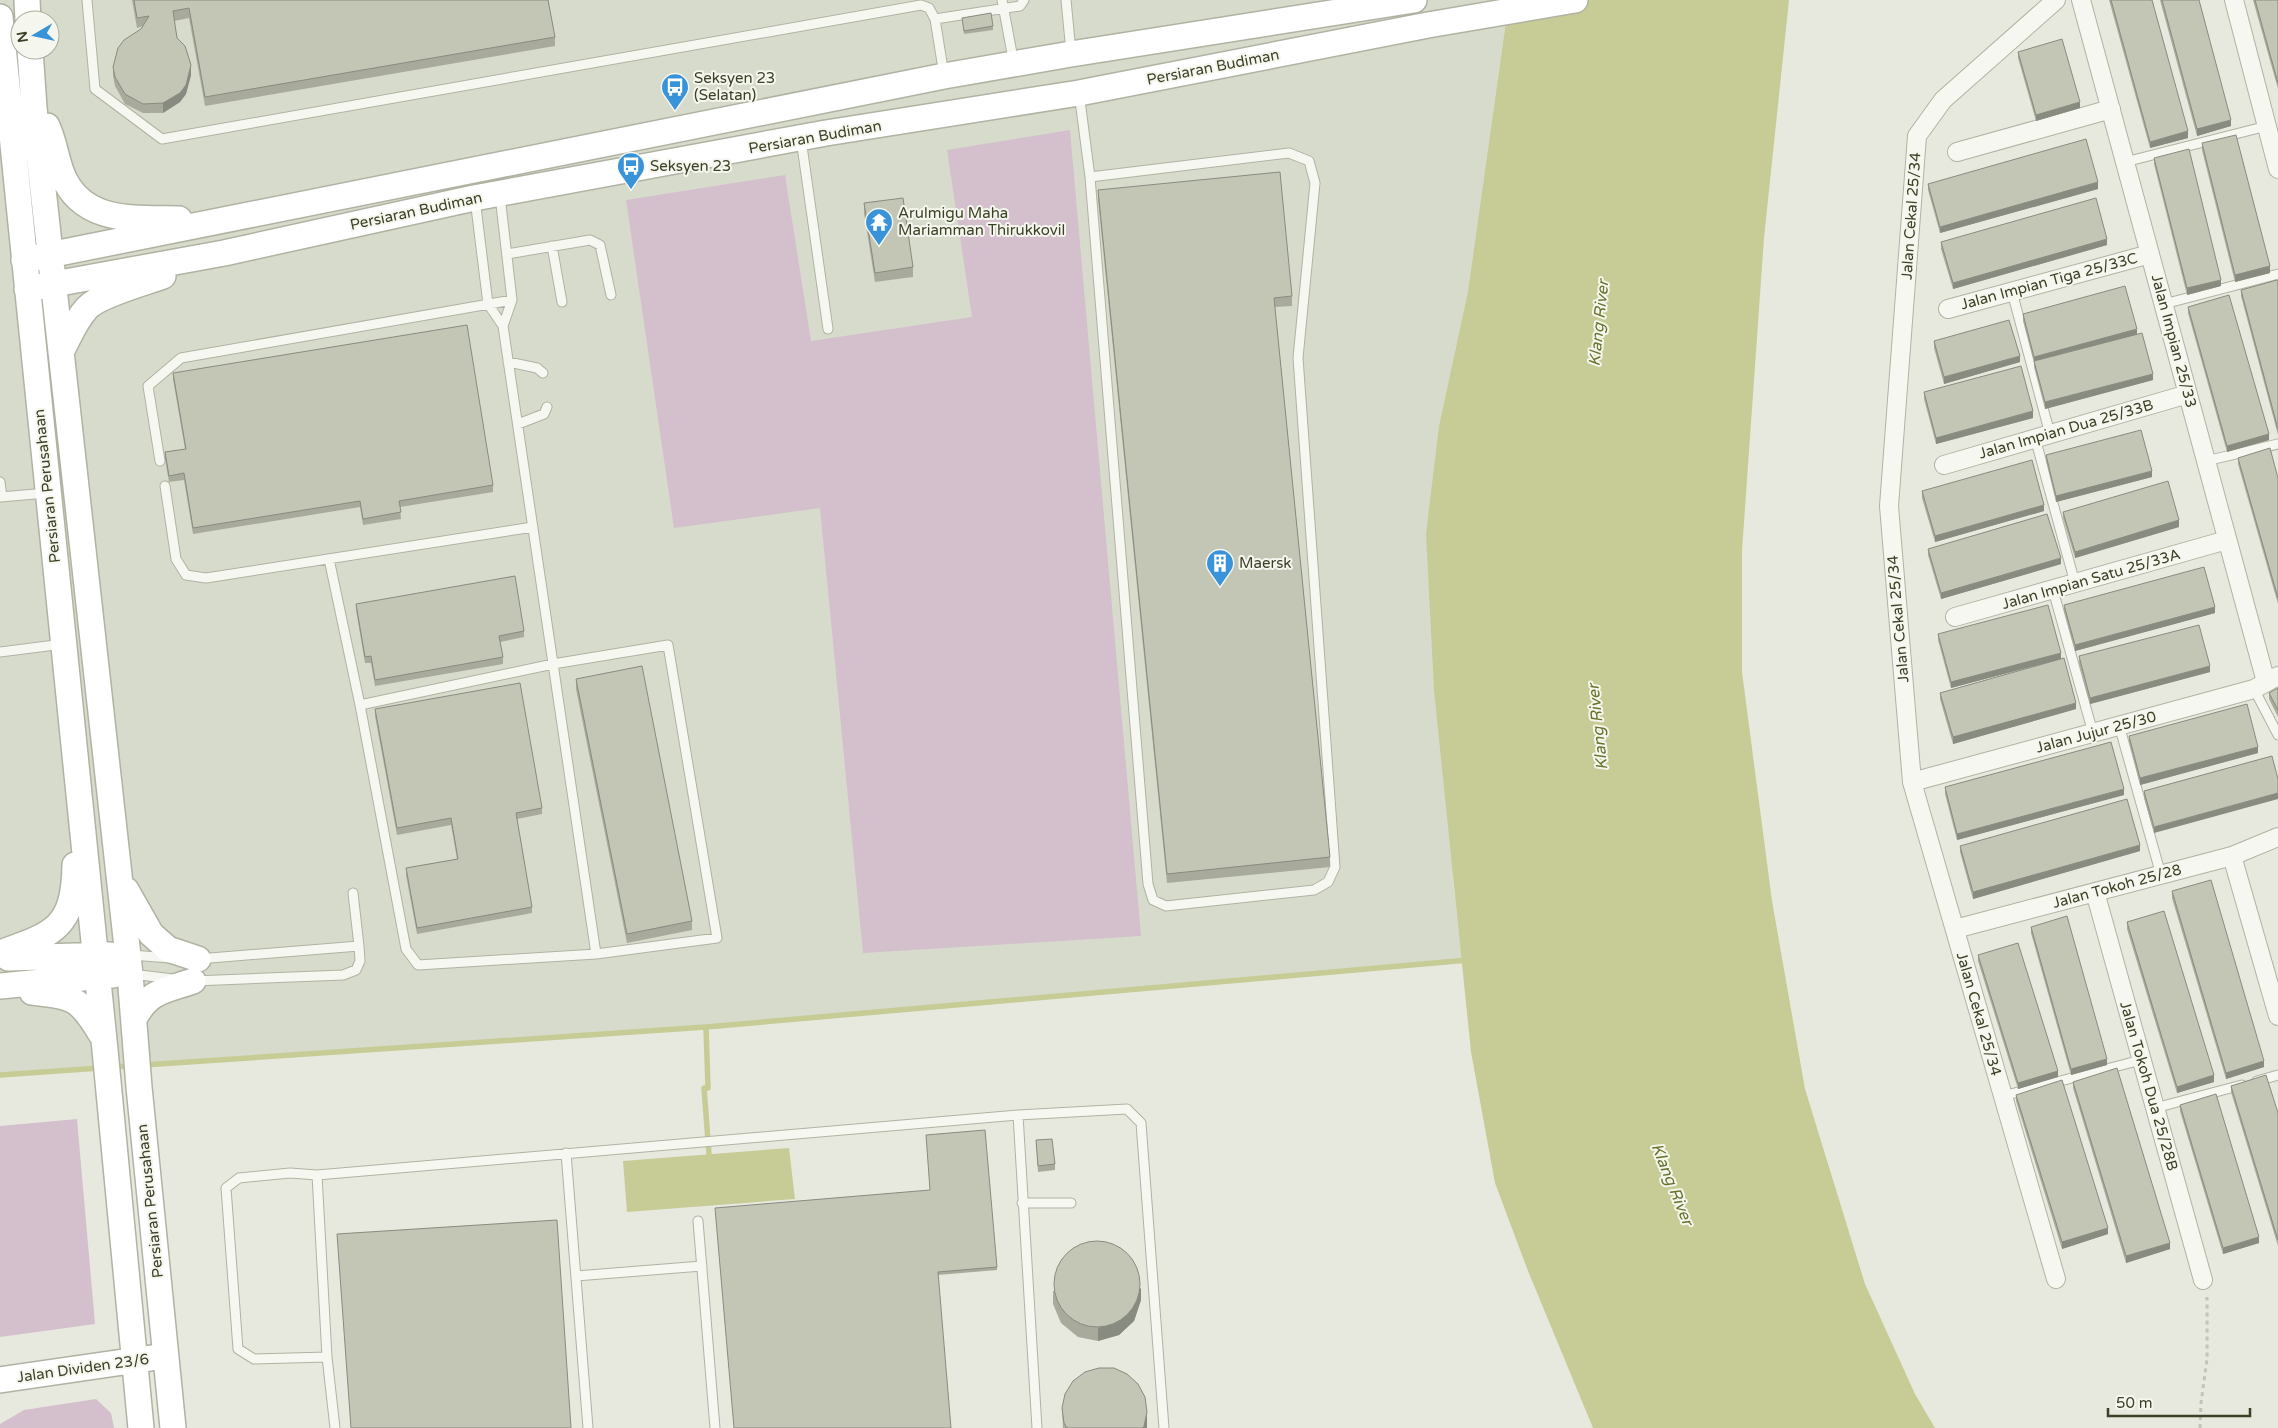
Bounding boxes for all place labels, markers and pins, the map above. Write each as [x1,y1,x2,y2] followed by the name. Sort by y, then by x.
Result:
[694,69,775,104] place label: Seksyen 23 (Selatan)
[660,72,690,111] bus stop icon: Seksyen 23 (Selatan)
[616,151,646,190] bus stop icon: Seksyen 23
[650,157,731,175] place label: Seksyen 23
[898,204,1065,239] place label: Arulmigu Maha Mariamman Thirukkovil
[864,207,894,246] temple icon: Arulmigu Maha Mariamman Thirukkovil
[1205,548,1235,587] building icon: Maersk
[1239,554,1292,572] place label: Maersk

